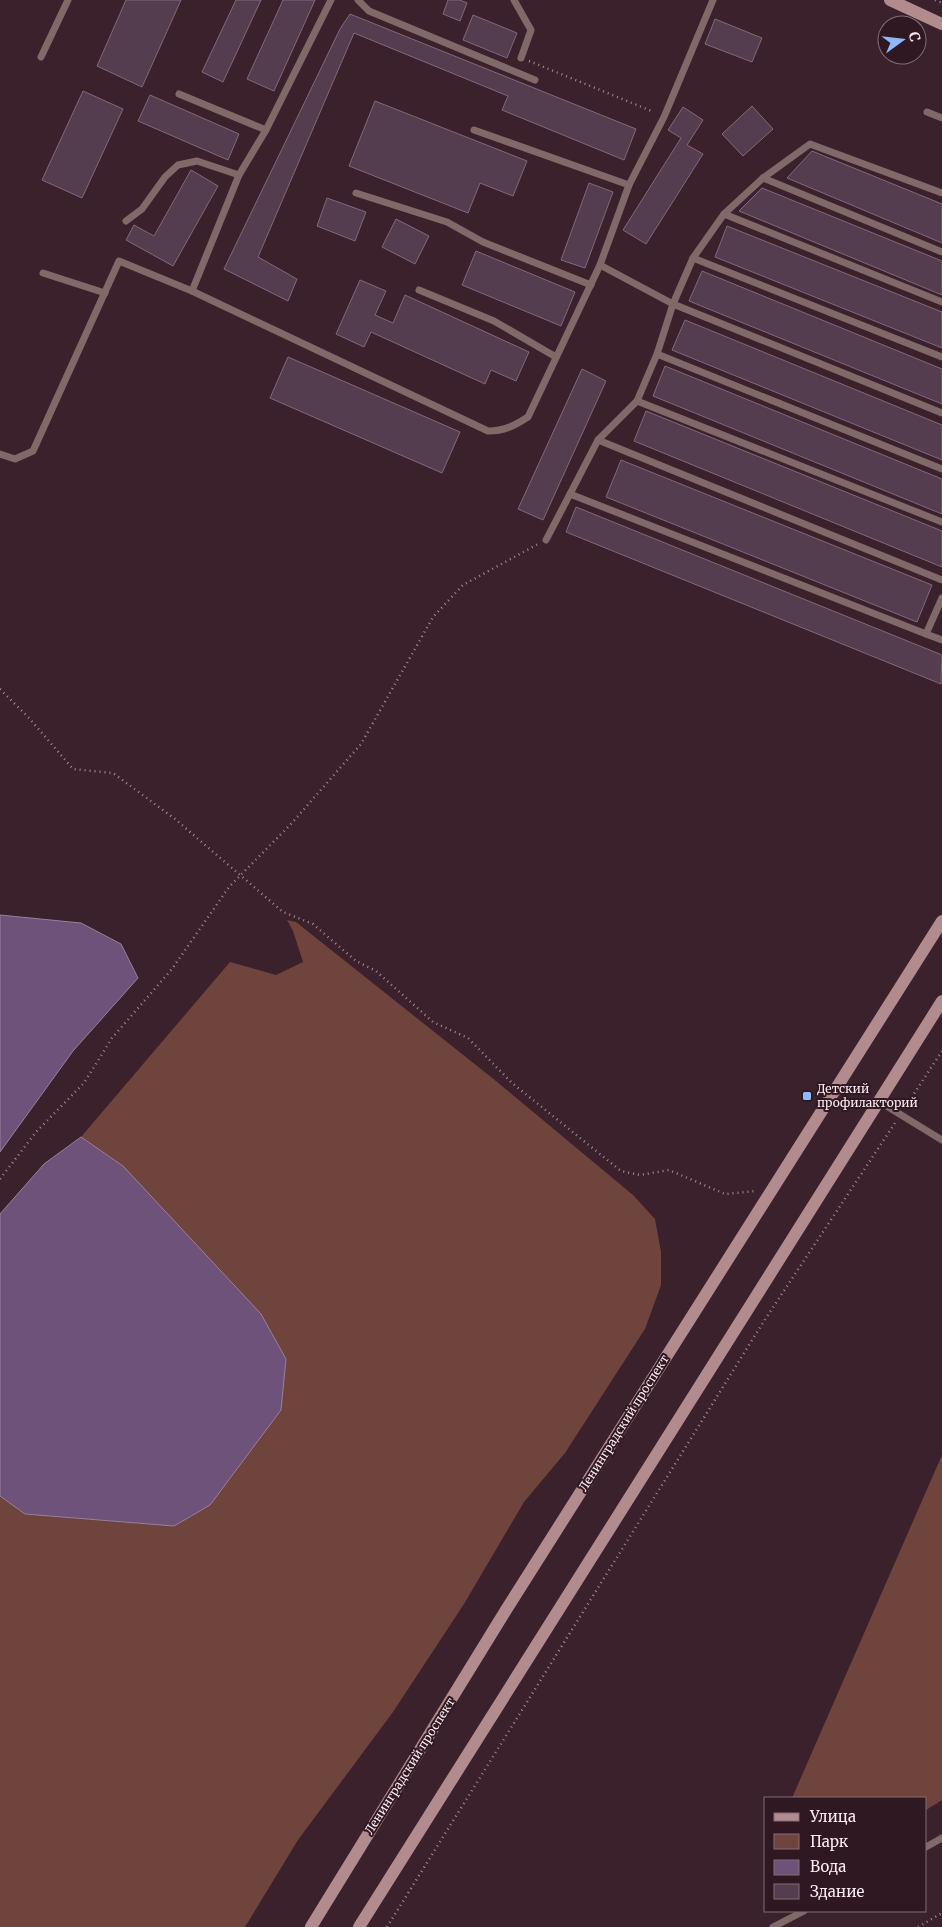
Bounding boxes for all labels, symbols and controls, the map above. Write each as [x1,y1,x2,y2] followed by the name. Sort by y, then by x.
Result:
[877,15,927,65] north arrow
[905,30,924,43] text: С
[817,1081,918,1110] place label: Детский профилакторий
[801,1090,813,1102] marker: Детский профилакторий
[575,1352,672,1494] street label: Ленинградский проспект
[361,1695,458,1837] street label: Ленинградский проспект
[764,1797,927,1912] legend
[809,1807,856,1826] text: Улица
[810,1832,849,1851] text: Парк
[810,1857,846,1876] text: Вода
[810,1882,864,1901] text: Здание

